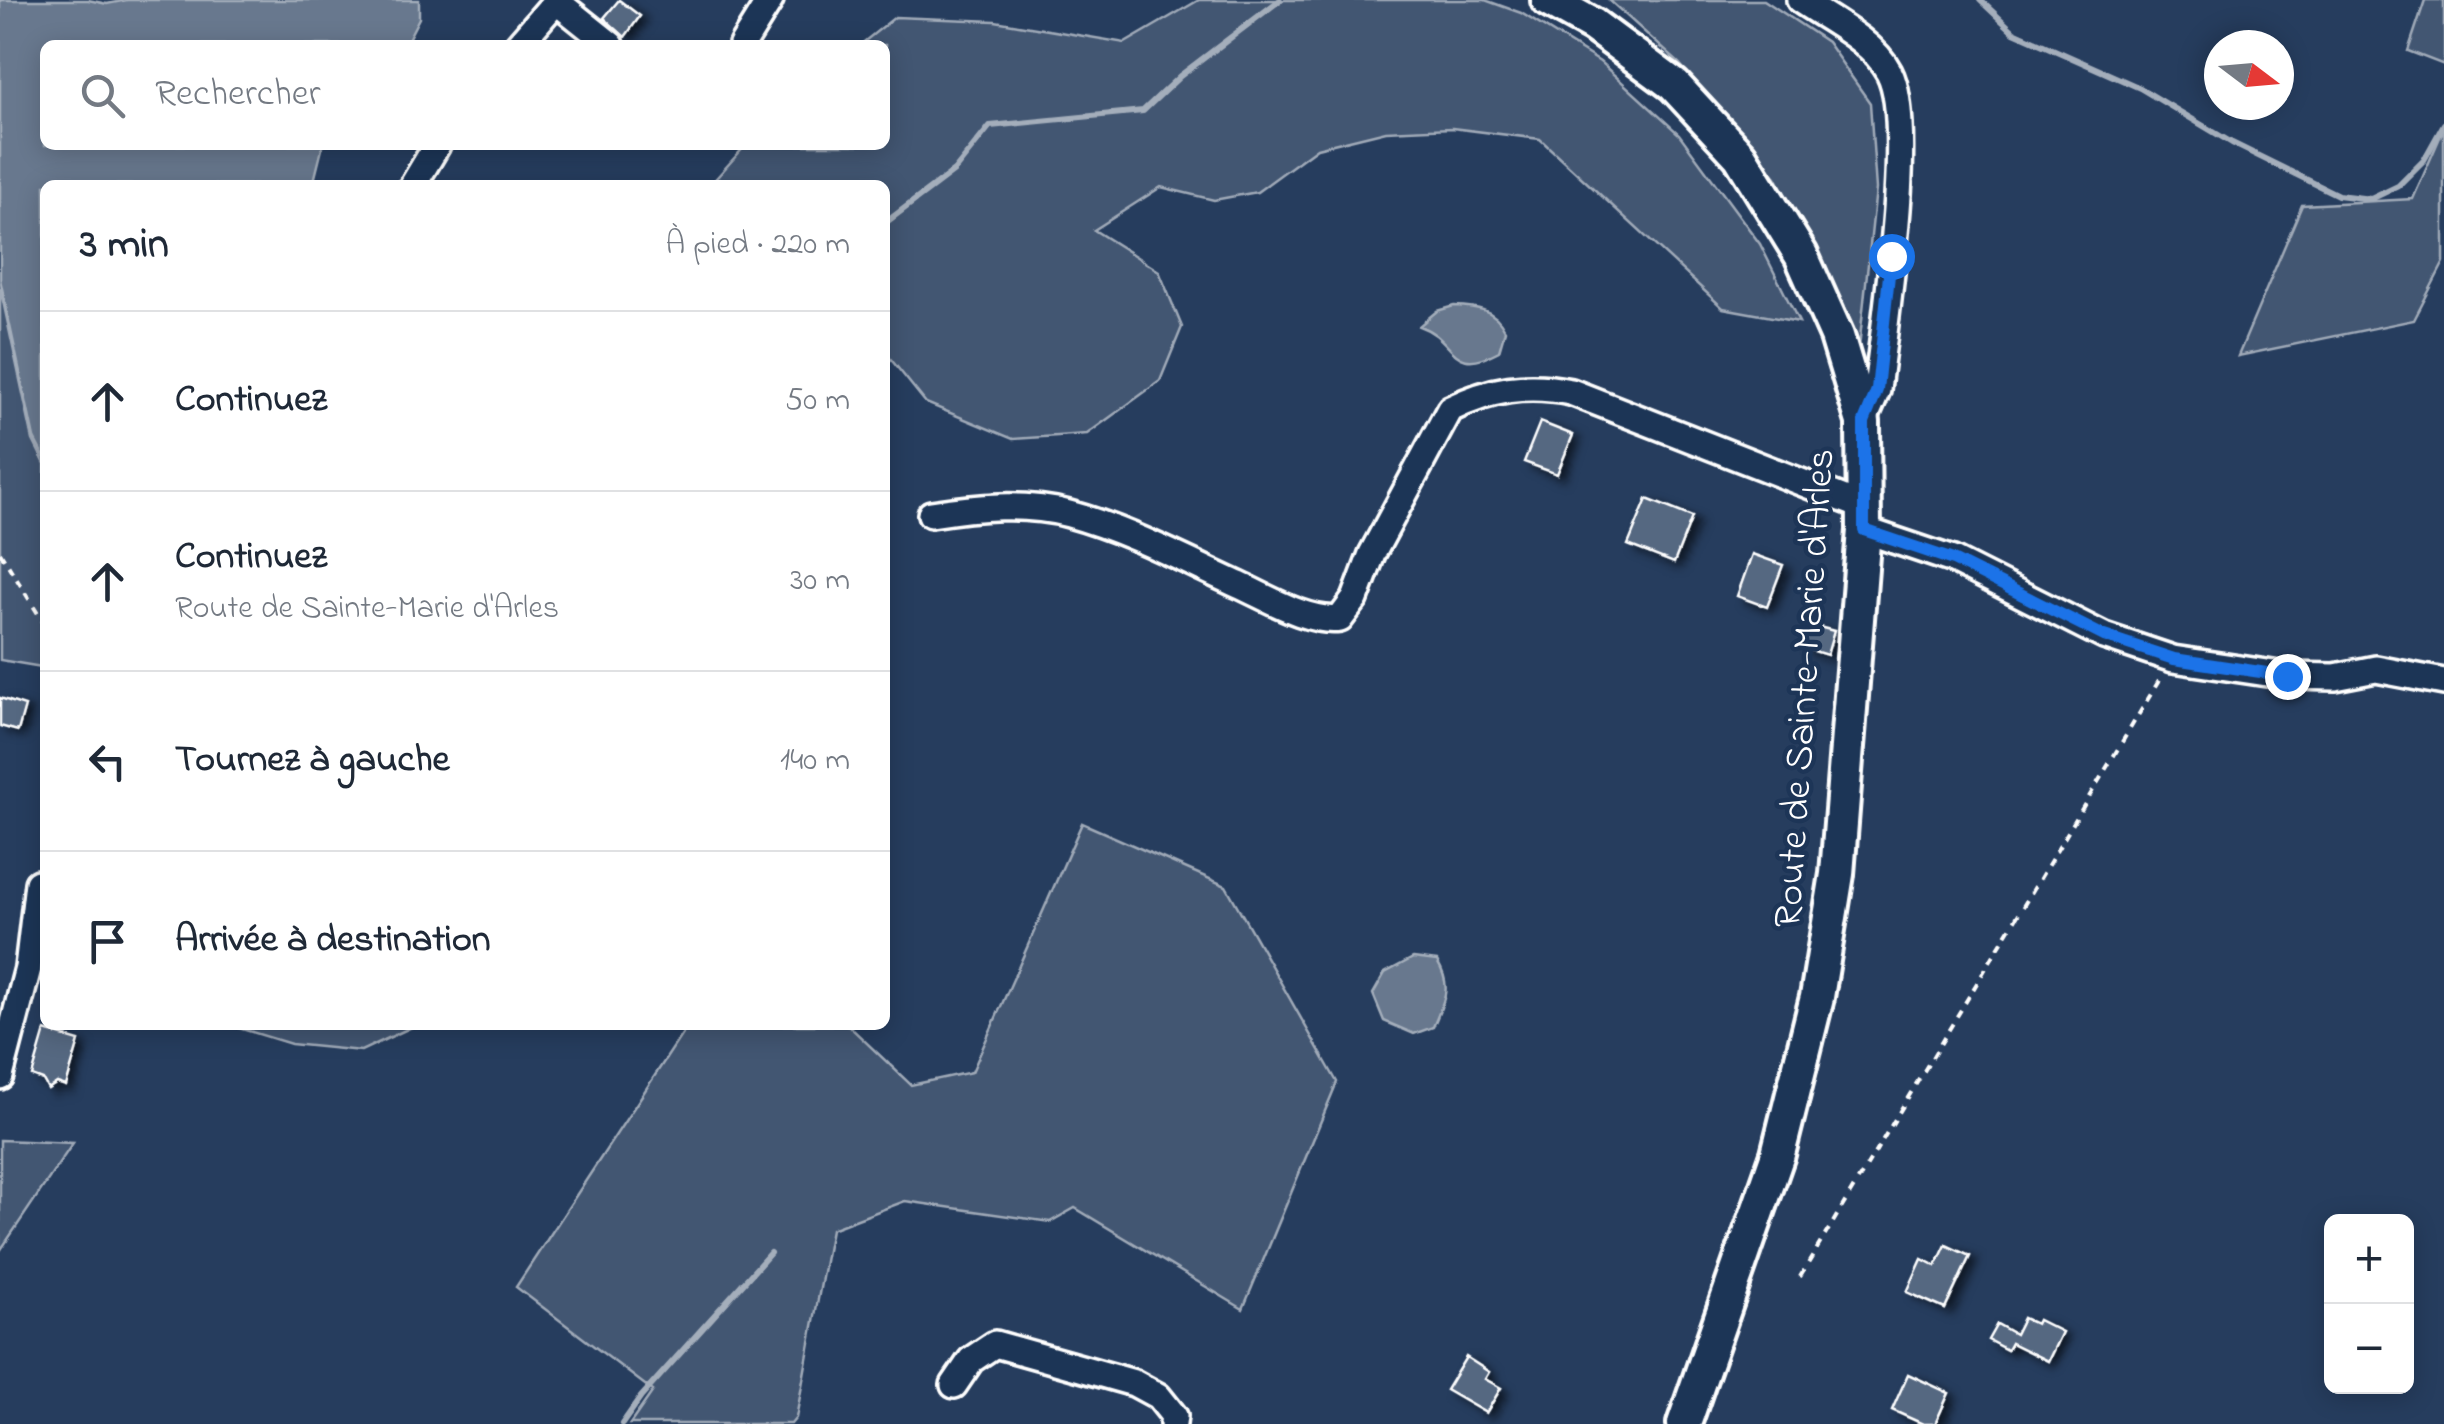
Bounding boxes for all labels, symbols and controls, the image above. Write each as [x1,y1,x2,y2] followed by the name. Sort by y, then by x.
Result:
[2204,30,2294,120] north arrow
[40,40,890,150] search box
[155,67,321,123] text: Rechercher
[75,68,130,123] icon: search
[80,215,169,276] text: 3 min
[666,222,850,269] text: À pied · 220 m
[1869,234,1915,280] route start
[175,373,327,429] text: Continuez
[80,374,135,429] icon: ahead
[785,378,850,425] text: 50 m
[1760,447,1853,930] street label: Route de Sainte-Marie d'Arles
[175,530,327,586] text: Continuez
[80,554,135,609] icon: ahead
[790,558,850,605] text: 30 m
[175,586,559,633] text: Route de Sainte-Marie d'Arles
[2265,654,2311,700] route end
[175,733,450,789] text: Tournez à gauche
[80,734,135,789] icon: left
[780,738,850,785] text: 140 m
[175,913,490,969] text: Arrivée à destination
[80,914,135,969] icon: arrive
[2324,1214,2414,1394] map controls
[2324,1214,2414,1304] button: +
[2324,1304,2414,1394] button: −

